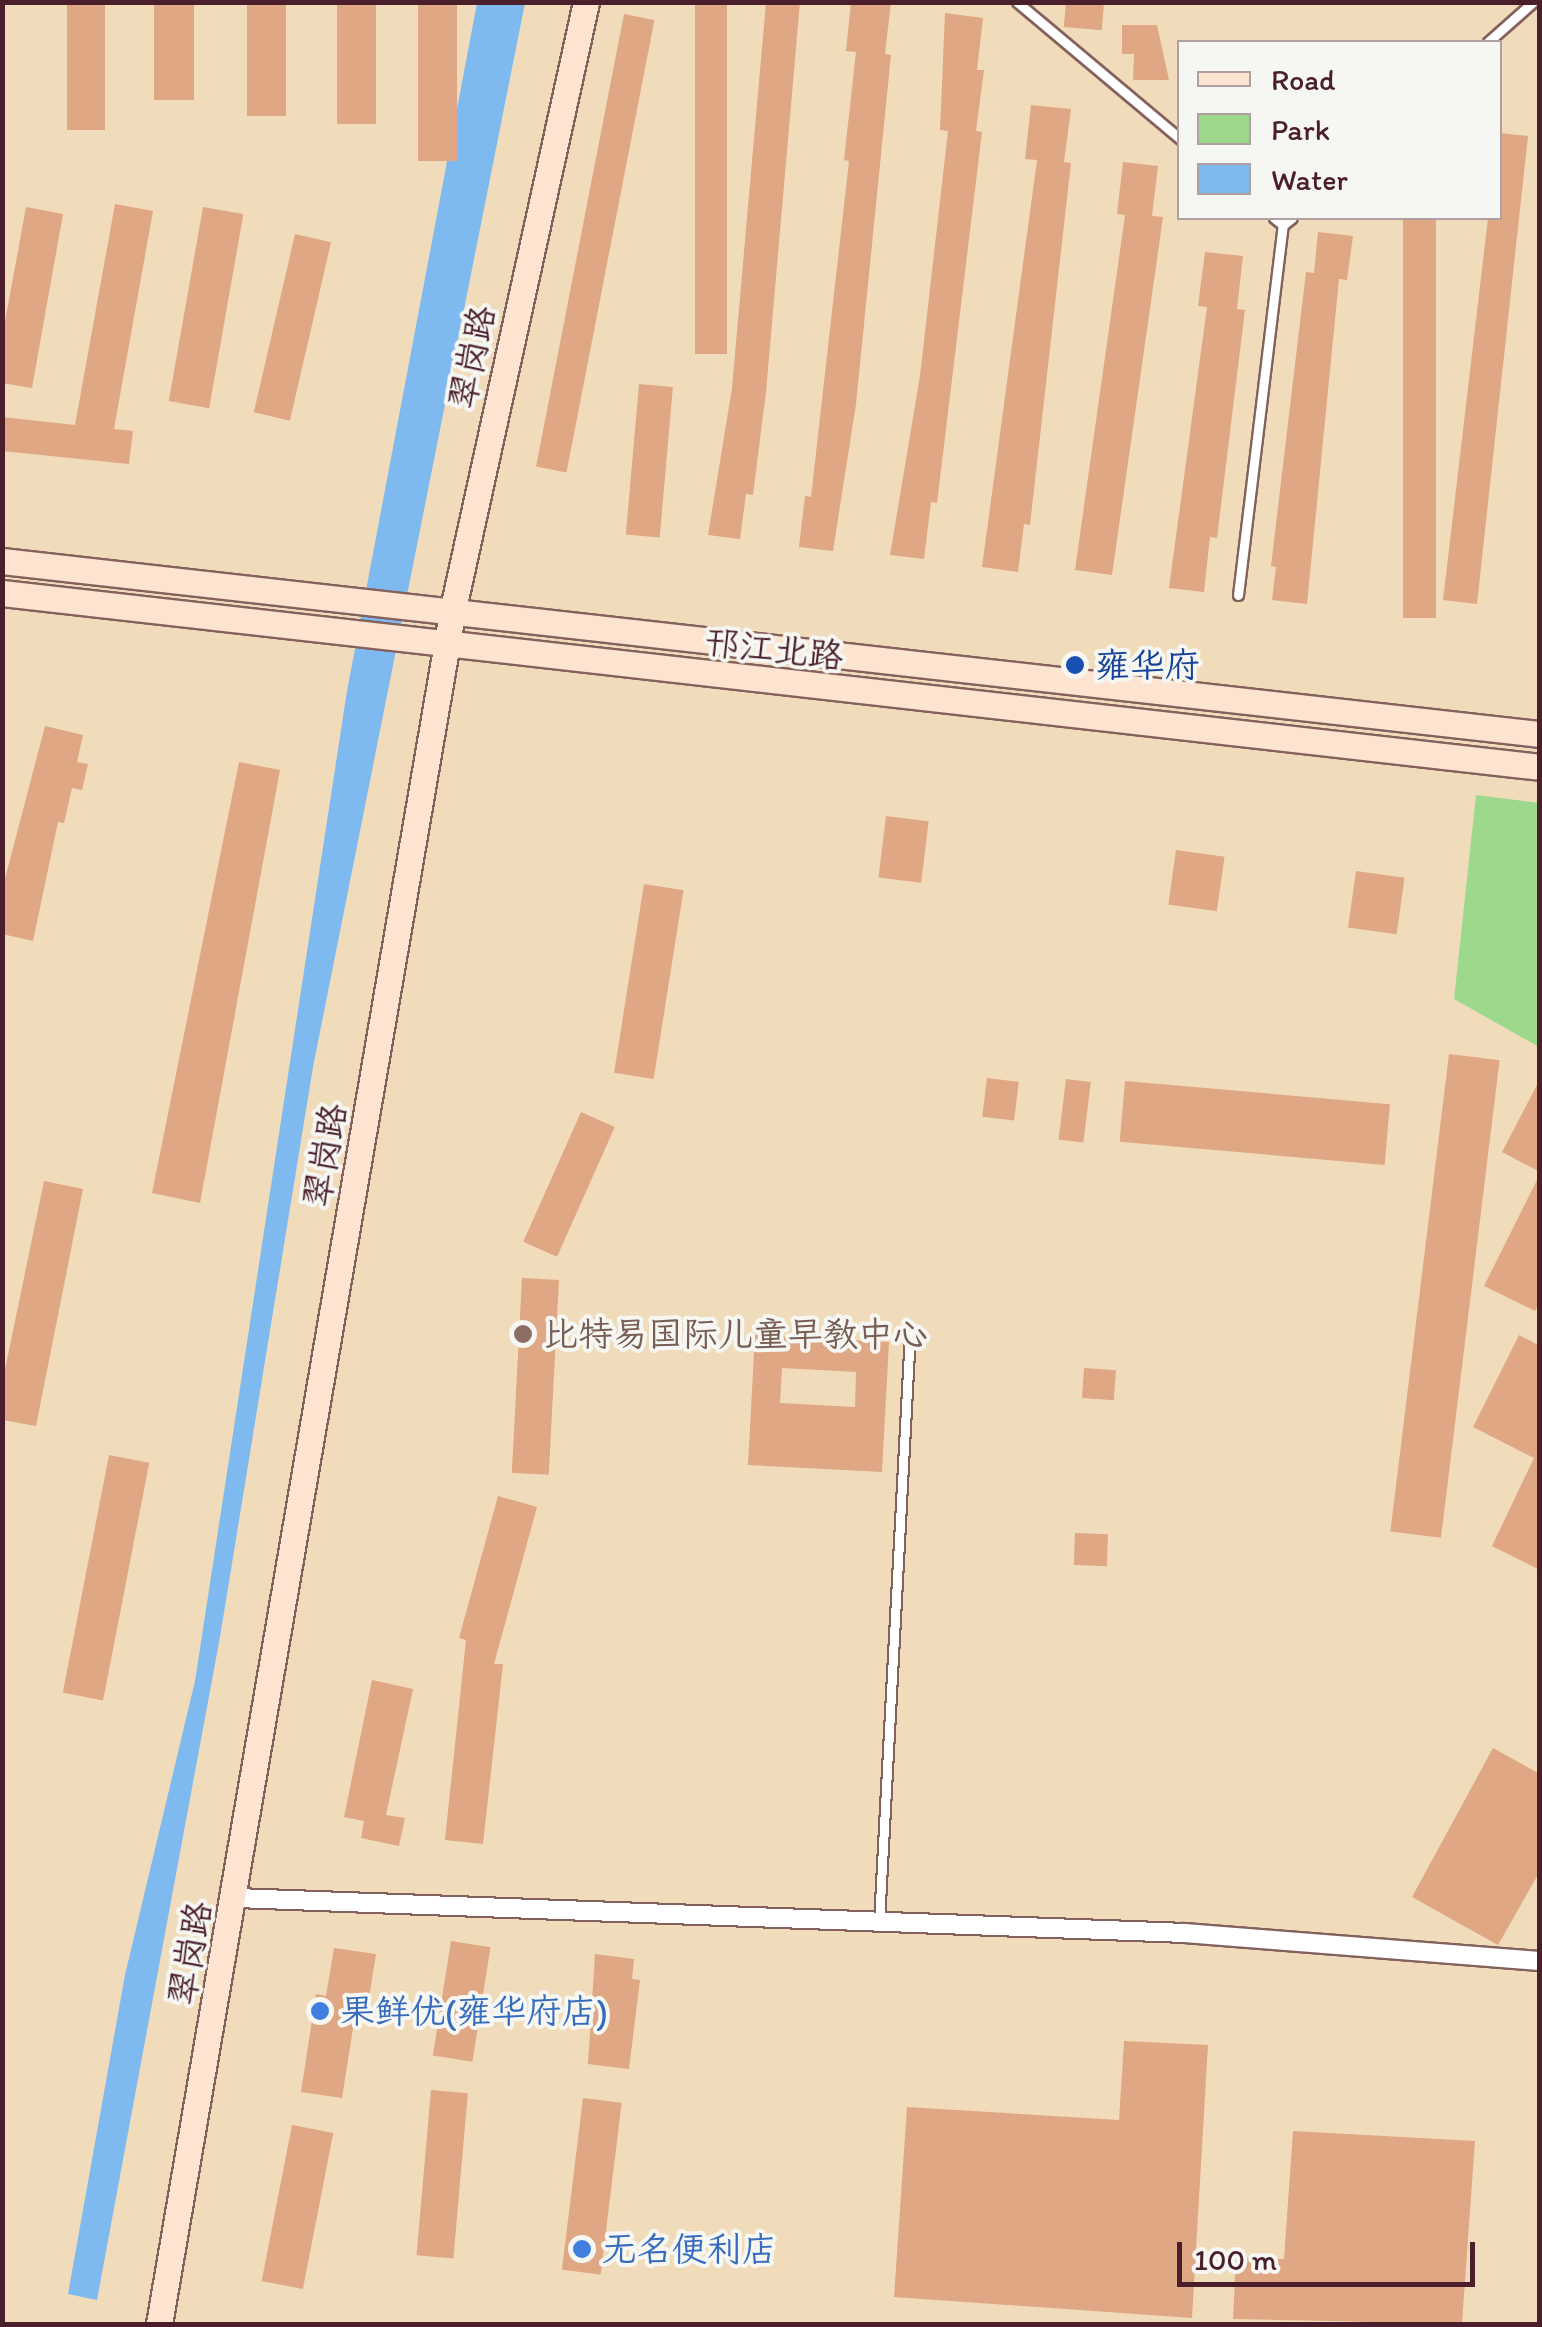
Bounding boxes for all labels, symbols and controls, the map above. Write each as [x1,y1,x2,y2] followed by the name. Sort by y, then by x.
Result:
[1177,40,1502,220] legend
[1271,61,1336,98] text: Road
[1271,111,1330,148] text: Park
[1271,161,1348,198] text: Water
[441,301,503,413] street label: 翠岗路
[702,621,846,677] street label: 邗江北路
[1095,644,1200,686] place label: 雍华府
[1064,654,1086,676] marker: 雍华府
[295,1100,355,1210] street label: 翠岗路
[543,1313,928,1355] place label: 比特易国际儿童早教中心
[512,1323,534,1345] marker: 比特易国际儿童早教中心
[160,1898,220,2008] street label: 翠岗路
[340,1990,608,2032] place label: 果鲜优(雍华府店)
[309,2000,331,2022] marker: 果鲜优(雍华府店)
[1182,2222,1480,2284] scale bar
[602,2228,777,2270] place label: 无名便利店
[571,2238,593,2260] marker: 无名便利店
[1194,2241,1277,2278] text: 100 m

